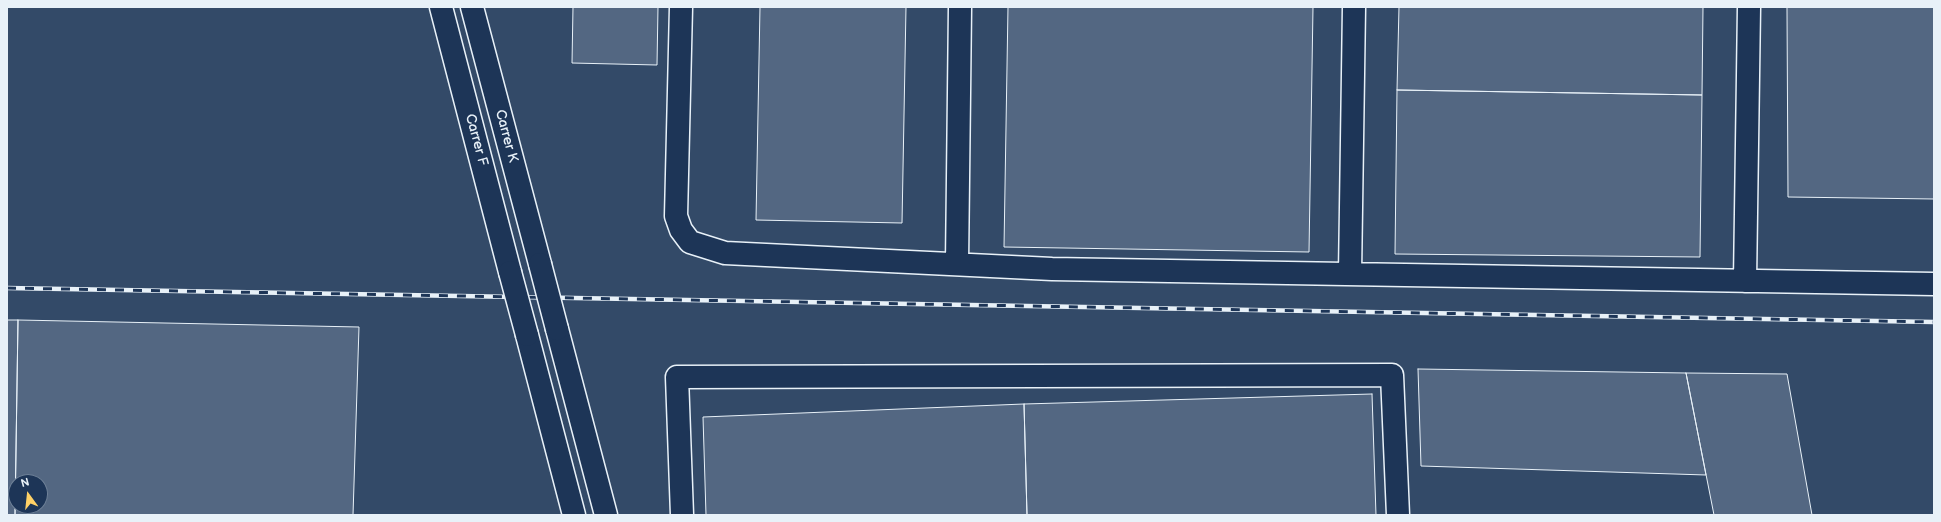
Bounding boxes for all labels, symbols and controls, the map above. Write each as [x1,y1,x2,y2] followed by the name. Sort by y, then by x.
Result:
[491,108,521,164] street label: Carrer K
[461,112,491,168] street label: Carrer F
[8,474,48,514] north arrow
[19,476,31,490] text: N

